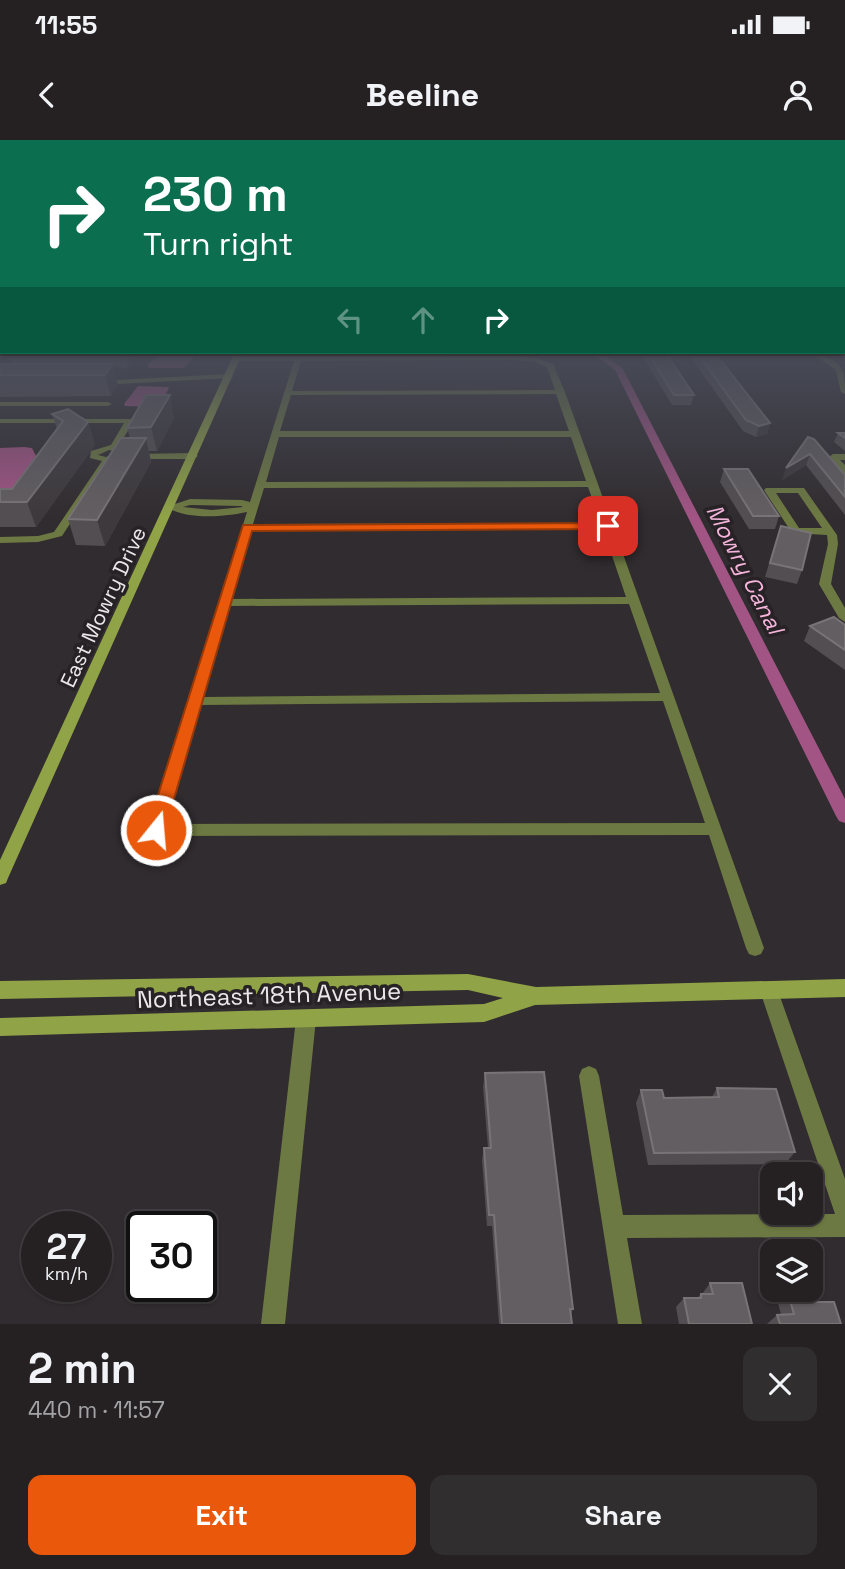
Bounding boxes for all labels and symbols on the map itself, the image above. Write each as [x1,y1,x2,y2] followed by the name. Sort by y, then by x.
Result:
[578,496,638,556] pin
[699,499,792,641] water label: Mowry Canal
[54,522,152,692] street label: East Mowry Drive
[119,793,193,867] position arrow
[136,975,402,1015] street label: Northeast 18th Avenue
[126,1211,217,1302] speed limit sign: 30

